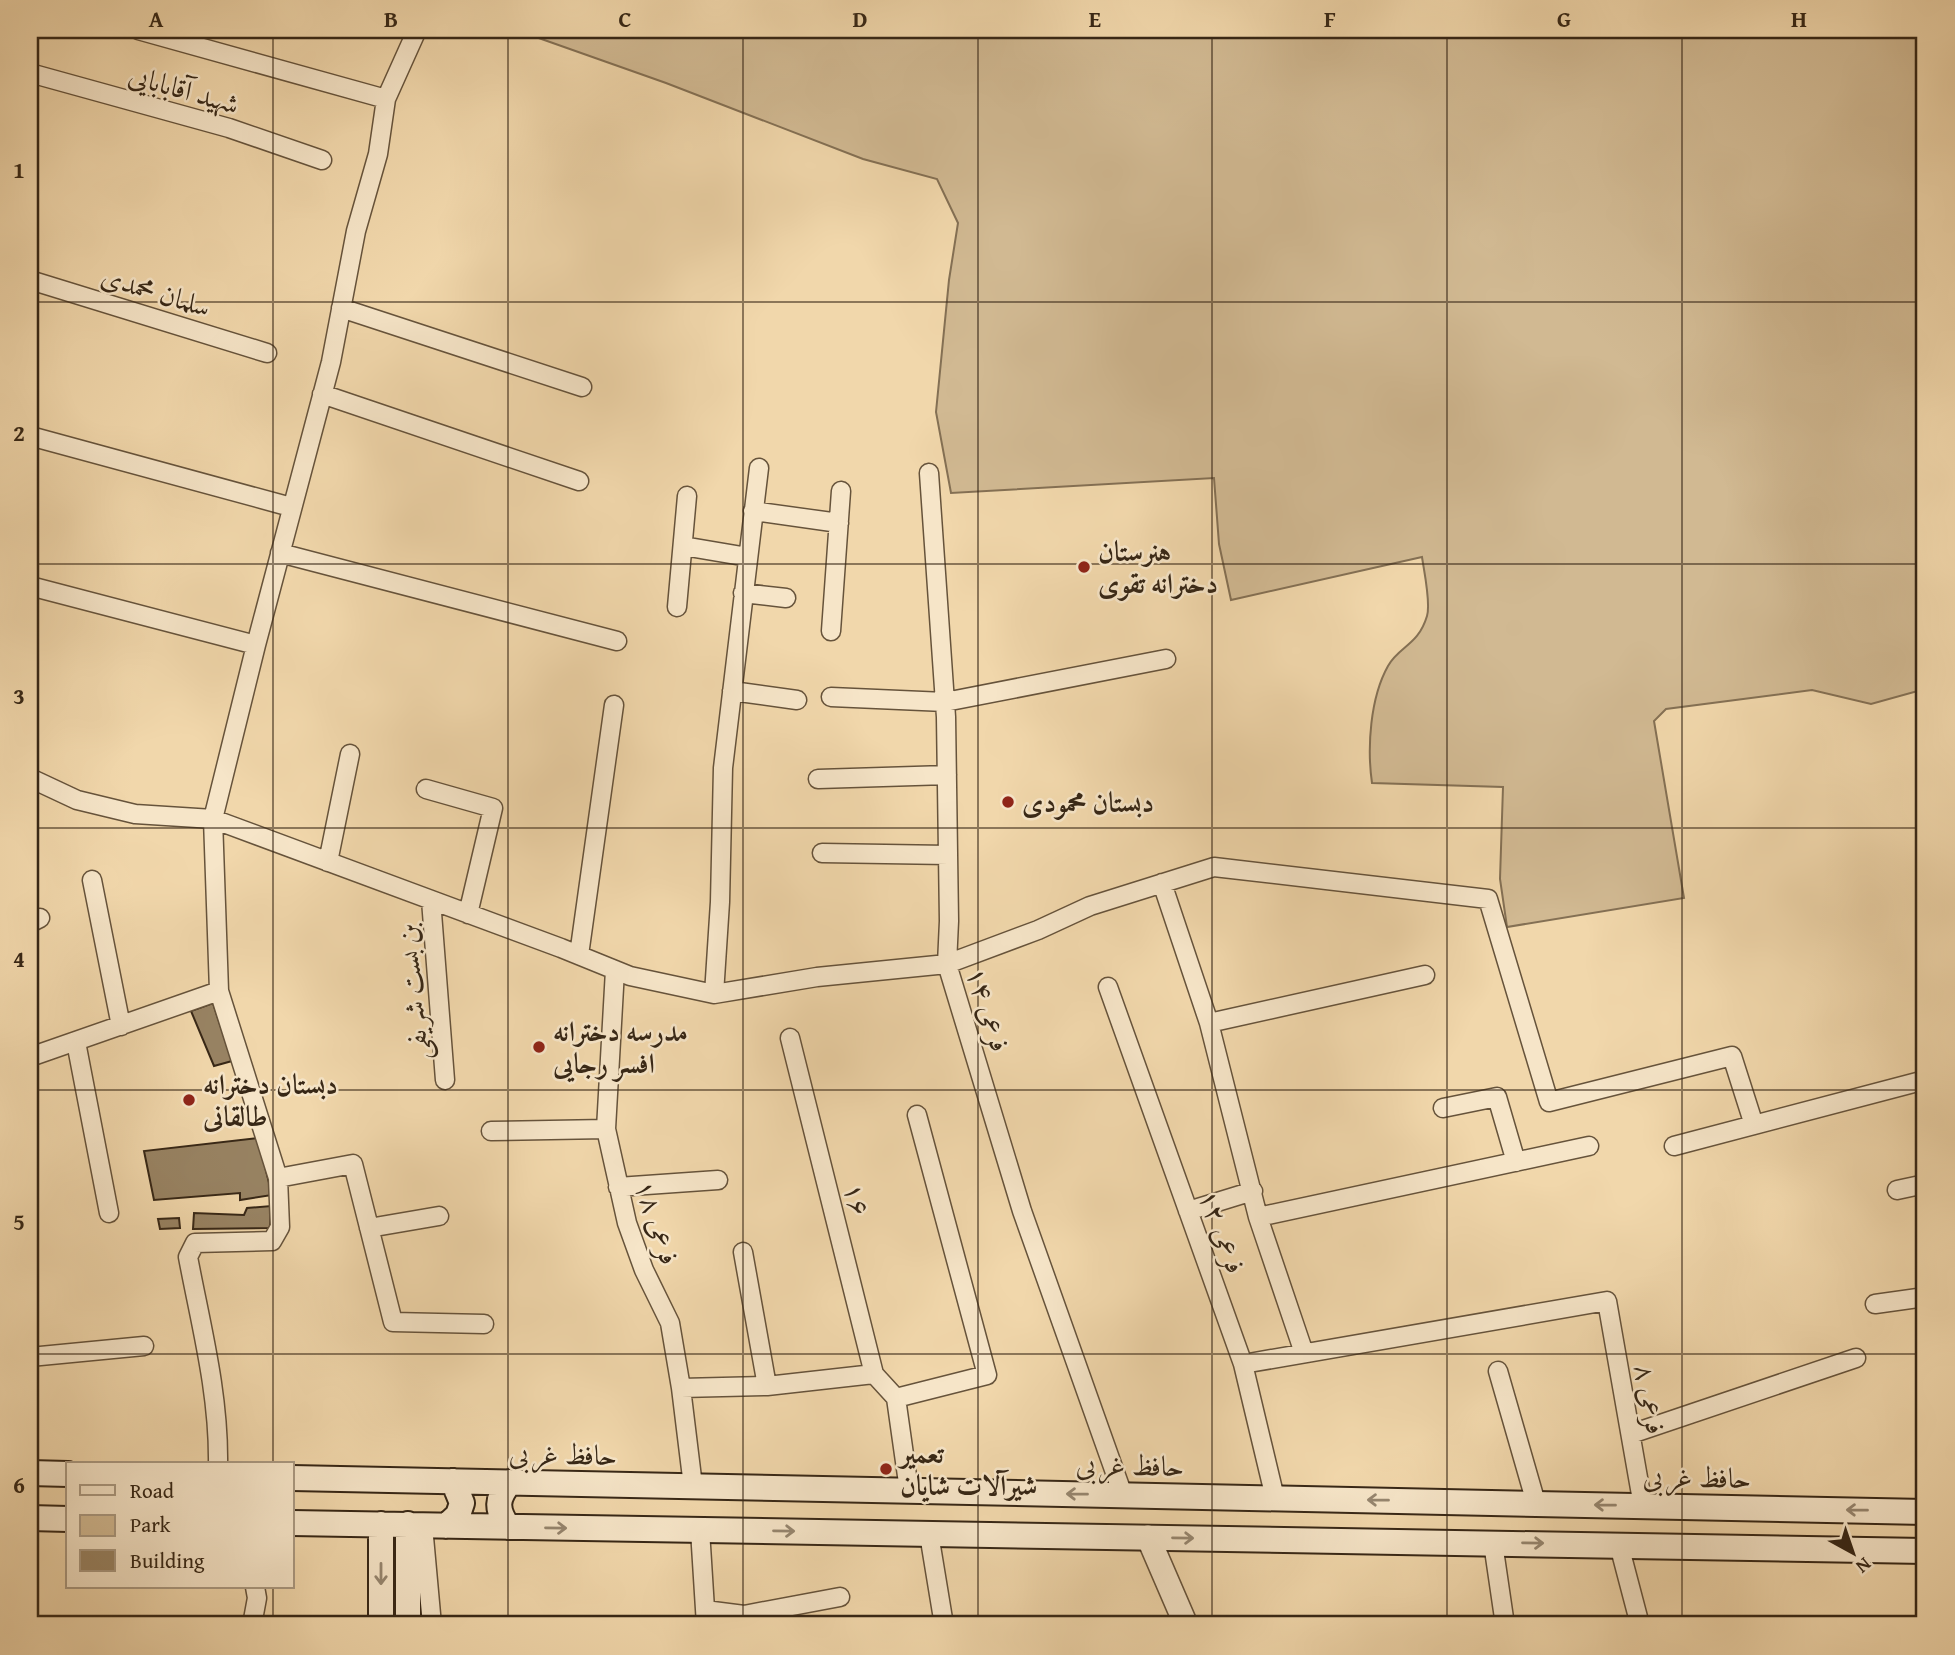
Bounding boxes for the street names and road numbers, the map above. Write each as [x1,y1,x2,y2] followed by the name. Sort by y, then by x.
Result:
[124,53,244,124] street label: شهید آقابابایی
[96,254,216,327] street label: سلمان محمدی
[385,922,439,1062] street label: بن بست شریفی
[957,961,1022,1056] street label: فرعی ۱۴
[626,1174,691,1269] street label: فرعی ۱۸
[835,1178,882,1220] street label: ۱۶
[1189,1183,1258,1279] street label: فرعی ۱۲
[1625,1361,1678,1437] street label: فرعی ۸
[508,1432,618,1475] street label: حافظ غربی
[1075,1443,1185,1486] street label: حافظ غربی
[1642,1455,1752,1498] street label: حافظ غربی

